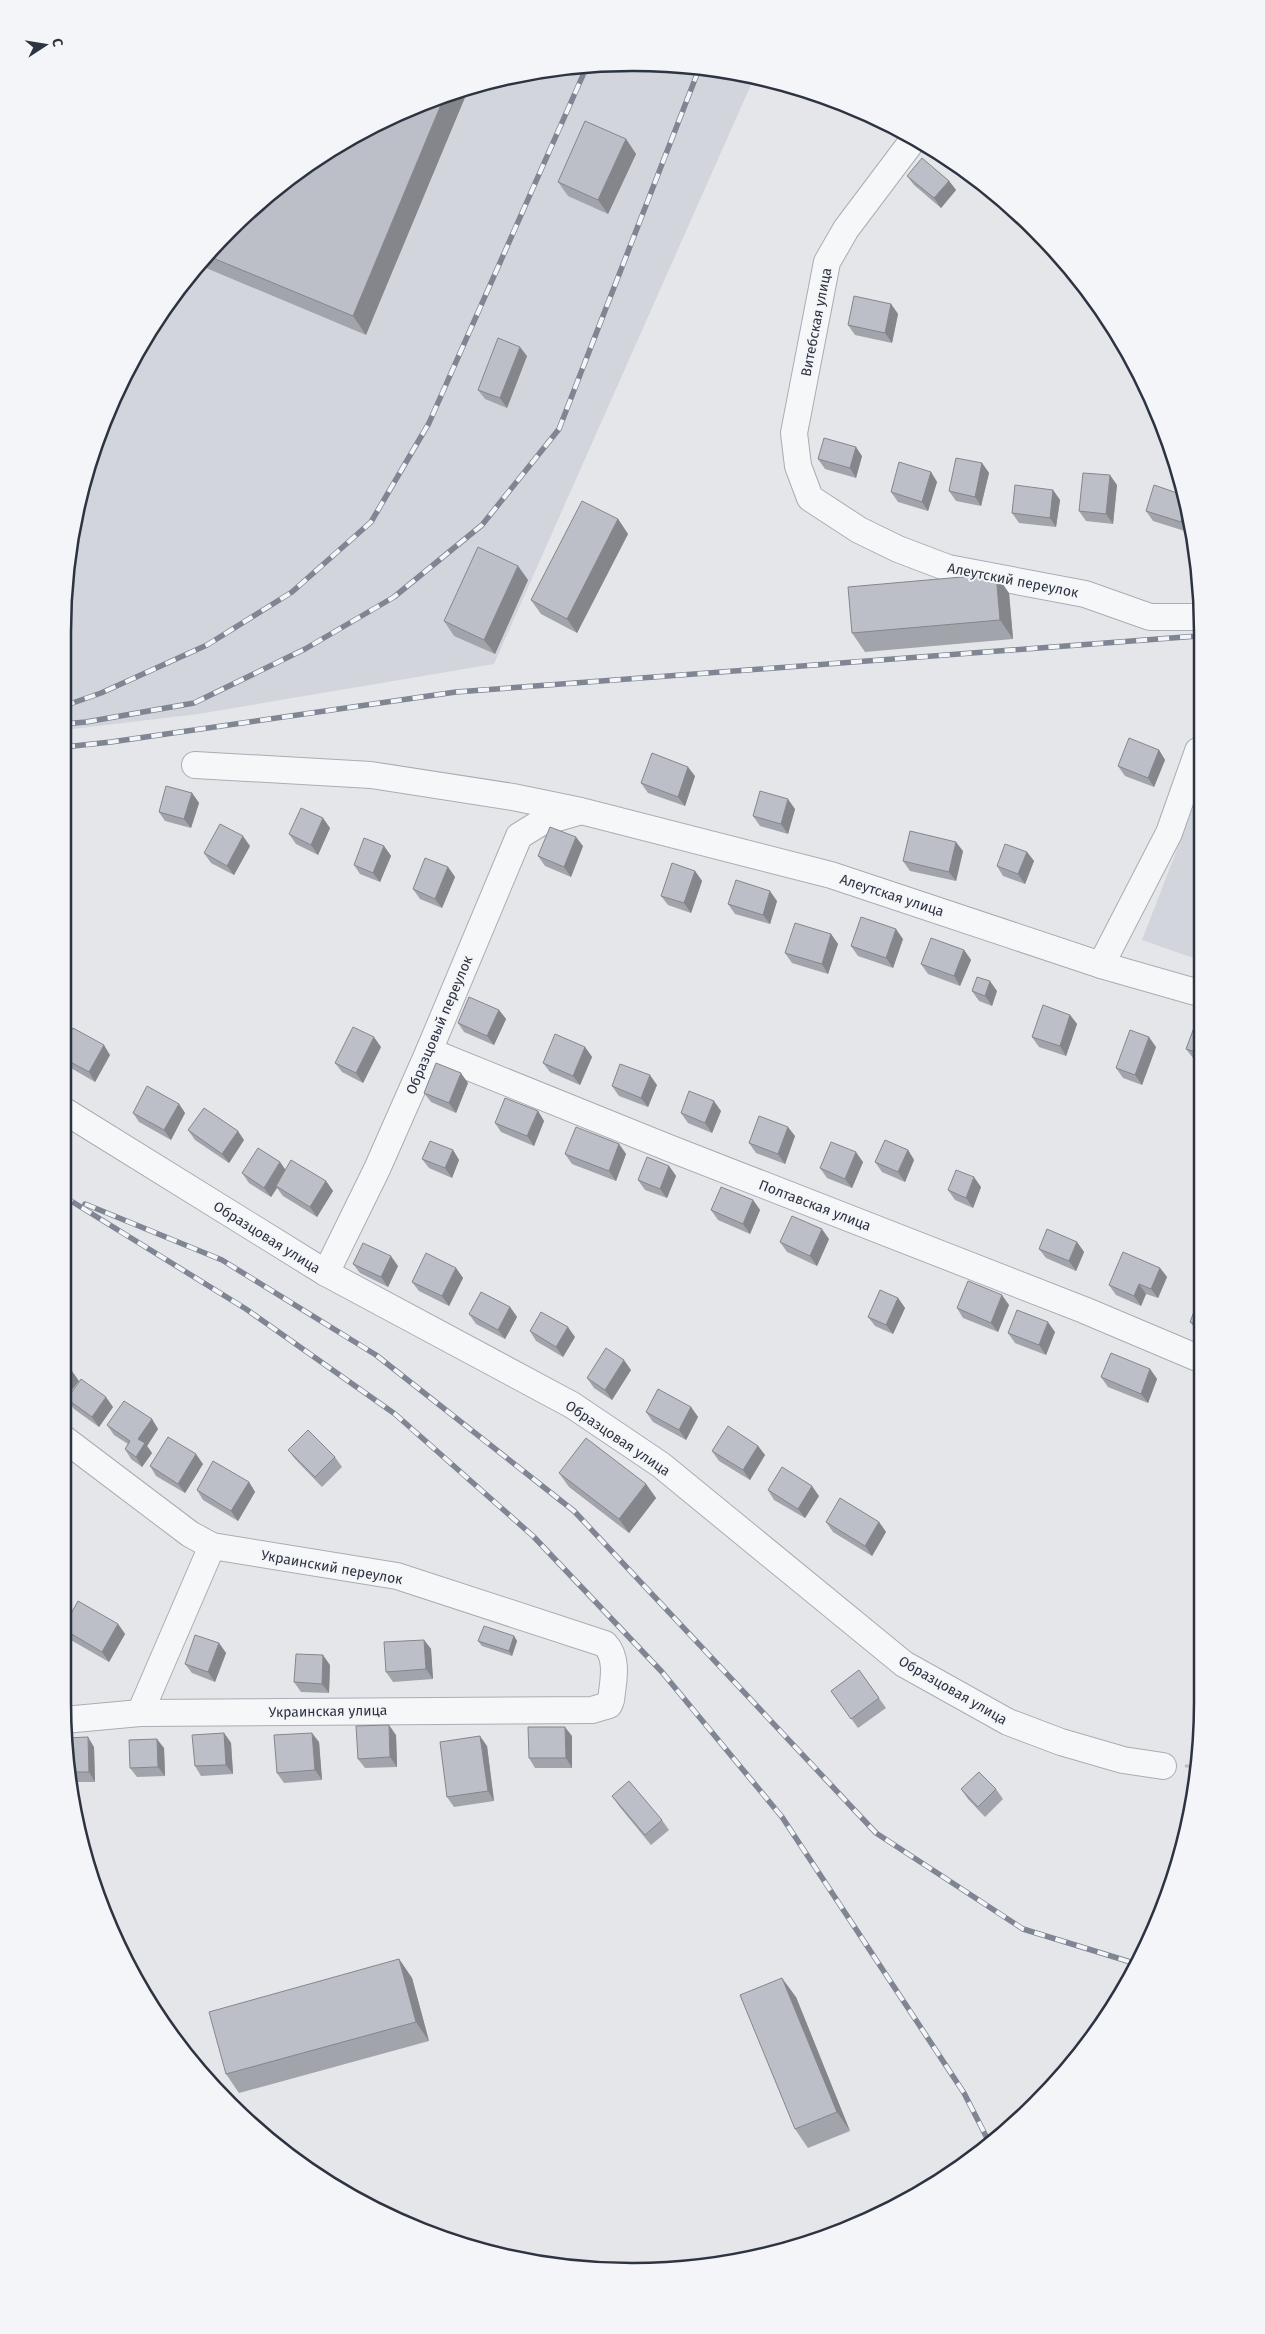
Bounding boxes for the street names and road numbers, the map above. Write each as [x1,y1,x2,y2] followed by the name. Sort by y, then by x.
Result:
[798,266,835,378] street label: Витебская улица
[946,559,1081,602] street label: Алеутский переулок
[838,871,946,920] street label: Алеутская улица
[403,953,477,1097] street label: Образцовый переулок
[756,1176,873,1235] street label: Полтавская улица
[210,1198,323,1277] street label: Образцовая улица
[562,1397,673,1480] street label: Образцовая улица
[260,1547,405,1588] street label: Украинский переулок
[895,1652,1010,1728] street label: Образцовая улица
[269,1702,387,1721] street label: Украинская улица

